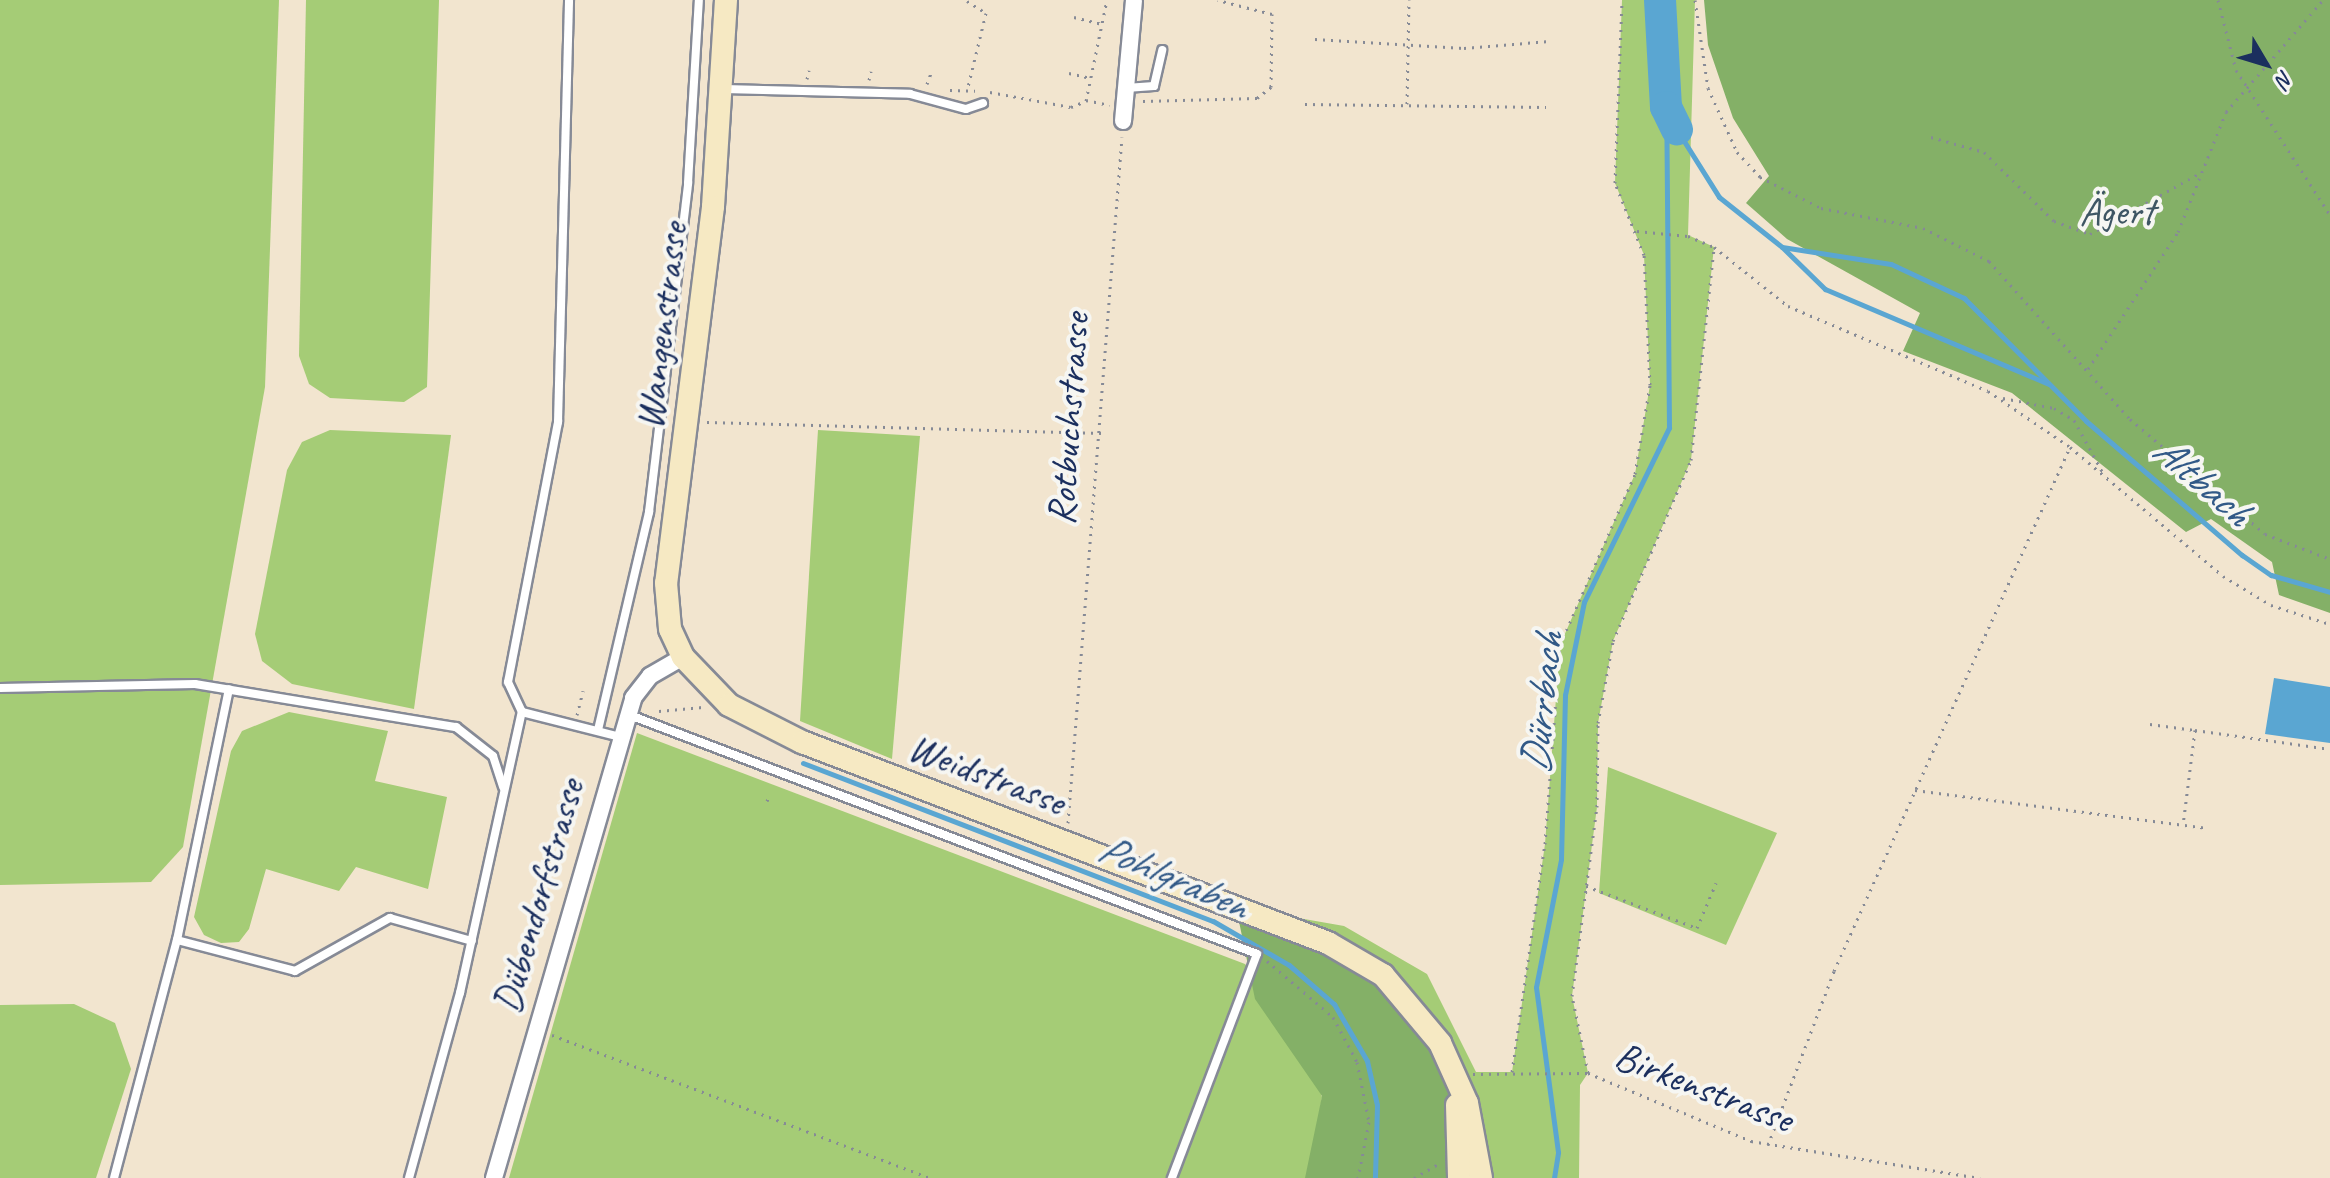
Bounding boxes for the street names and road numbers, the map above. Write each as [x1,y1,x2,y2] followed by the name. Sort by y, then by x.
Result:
[625,220,697,432] street label: Wangenstrasse
[1037,312,1099,526] street label: Rotbuchstrasse
[902,722,1072,826] street label: Weidstrasse
[482,774,594,1018] street label: Dübendorfstrasse
[1608,1031,1800,1143] street label: Birkenstrasse

